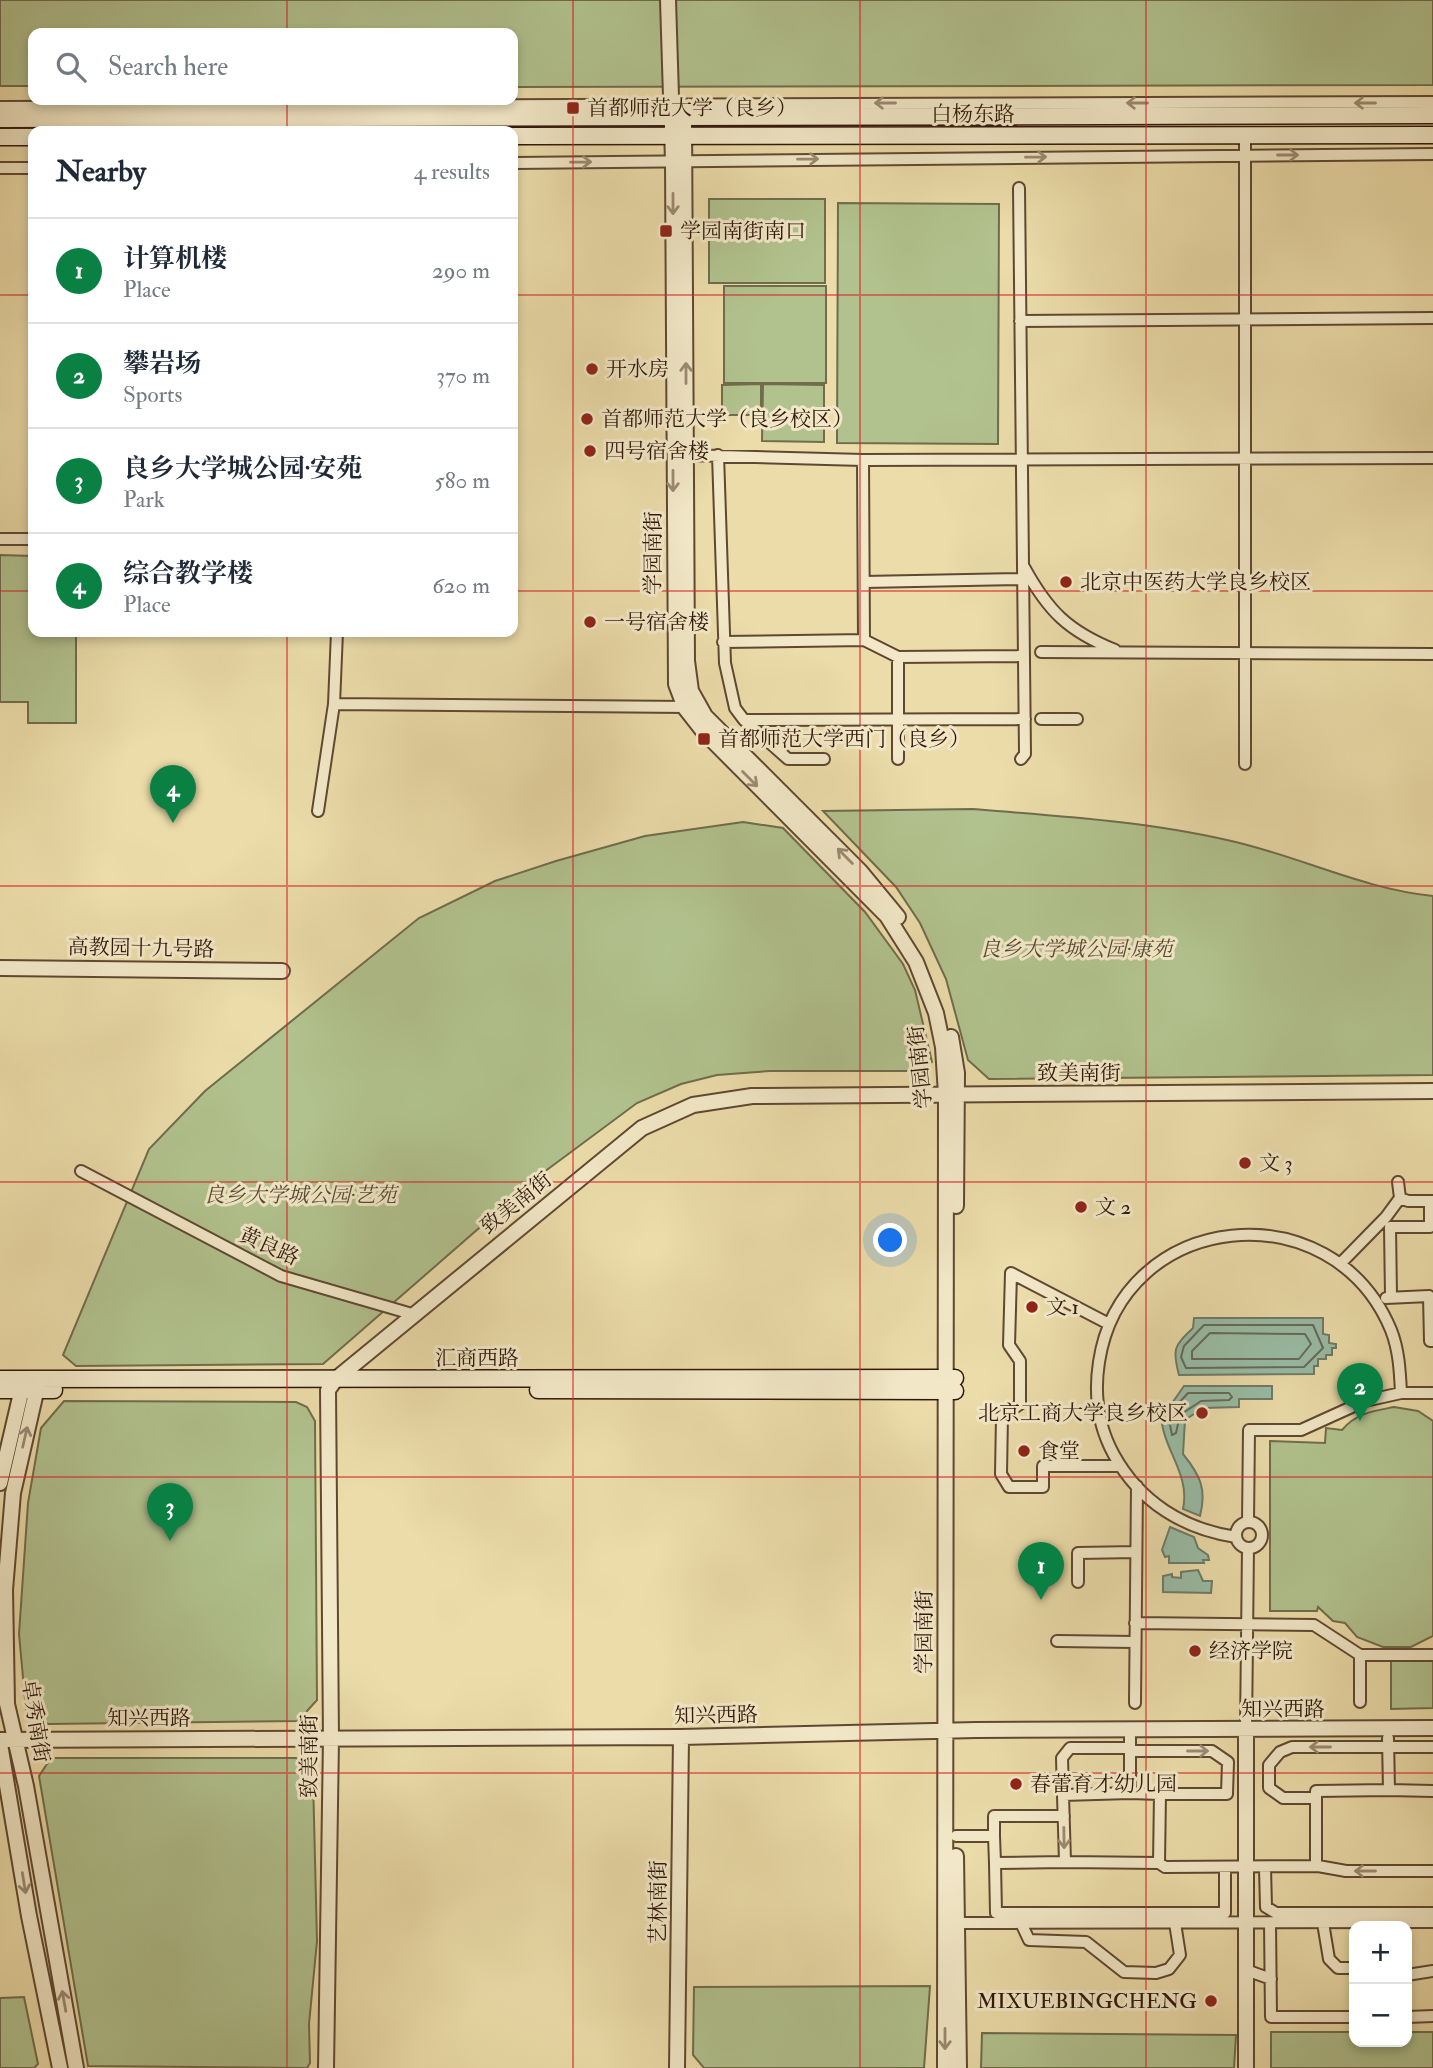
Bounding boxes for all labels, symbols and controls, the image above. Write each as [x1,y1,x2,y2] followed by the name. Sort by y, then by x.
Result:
[28,28,518,105] search box
[52,48,90,86] icon: search
[108,51,228,83] text: Search here
[587,95,797,122] place label: 首都师范大学（良乡）
[874,96,897,110] one-way arrow
[1126,96,1149,110] one-way arrow
[1354,96,1377,110] one-way arrow
[565,100,581,116] marker: 首都师范大学（良乡）
[931,101,1015,128] street label: 白杨东路
[1276,148,1299,162] one-way arrow
[1024,150,1047,164] one-way arrow
[797,152,820,166] one-way arrow
[56,153,146,190] text: Nearby
[569,155,592,169] one-way arrow
[414,157,490,186] text: 4 results
[666,192,680,215] one-way arrow
[680,218,806,245] place label: 学园南街南口
[658,223,674,239] marker: 学园南街南口
[123,243,227,275] text: 计算机楼
[75,256,83,285] text: 1
[432,256,490,285] text: 290 m
[123,275,171,304] text: Place
[123,348,201,380] text: 攀岩场
[606,356,669,383] place label: 开水房
[73,361,85,390] text: 2
[436,361,490,390] text: 370 m
[584,361,600,377] marker: 开水房
[679,361,693,384] one-way arrow
[123,380,182,409] text: Sports
[601,406,853,433] place label: 首都师范大学（良乡校区）
[579,411,595,427] marker: 首都师范大学（良乡校区）
[604,438,709,465] place label: 四号宿舍楼
[582,443,598,459] marker: 四号宿舍楼
[123,453,362,485] text: 良乡大学城公园·安苑
[75,466,83,495] text: 3
[435,466,490,495] text: 580 m
[667,469,680,492] one-way arrow
[123,485,165,514] text: Park
[640,511,667,595] street label: 学园南街
[123,558,253,590] text: 综合教学楼
[1080,569,1311,596] place label: 北京中医药大学良乡校区
[73,571,85,600] text: 4
[432,571,490,600] text: 620 m
[1058,574,1074,590] marker: 北京中医药大学良乡校区
[123,590,171,619] text: Place
[604,609,709,636] place label: 一号宿舍楼
[582,614,598,630] marker: 一号宿舍楼
[718,726,970,753] place label: 首都师范大学西门（良乡）
[696,731,712,747] marker: 首都师范大学西门（良乡）
[150,765,196,823] pin: 4
[741,770,758,787] one-way arrow
[837,848,854,865] one-way arrow
[67,934,215,963] street label: 高教园十九号路
[979,936,1176,963] park label: 良乡大学城公园·康苑
[903,1024,938,1110] street label: 学园南街
[1037,1060,1121,1087] street label: 致美南街
[1259,1150,1292,1177] place label: 文 3
[1237,1155,1253,1171] marker: 文 3
[475,1166,557,1240] street label: 致美南街
[203,1182,400,1209] park label: 良乡大学城公园·艺苑
[1095,1194,1131,1221] place label: 文 2
[1073,1199,1089,1215] marker: 文 2
[235,1221,303,1272] street label: 黄良路
[873,1223,907,1257] your location
[1046,1294,1079,1321] place label: 文 1
[1024,1299,1040,1315] marker: 文 1
[435,1345,519,1372] street label: 汇商西路
[1337,1363,1383,1421] pin: 2
[978,1400,1188,1427] place label: 北京工商大学良乡校区
[1194,1405,1210,1421] marker: 北京工商大学良乡校区
[19,1427,32,1449] one-way arrow
[1038,1438,1080,1465] place label: 食堂
[1016,1443,1032,1459] marker: 食堂
[147,1483,193,1541] pin: 3
[1018,1542,1064,1600] pin: 1
[911,1590,938,1674] street label: 学园南街
[1209,1638,1293,1665] place label: 经济学院
[1187,1643,1203,1659] marker: 经济学院
[16,1677,55,1765] street label: 卓秀南街
[1241,1696,1325,1723] street label: 知兴西路
[674,1701,758,1730] street label: 知兴西路
[107,1705,191,1732] street label: 知兴西路
[296,1714,323,1798] street label: 致美南街
[1309,1740,1332,1754] one-way arrow
[1186,1744,1209,1758] one-way arrow
[1030,1771,1177,1798] place label: 春蕾育才幼儿园
[1008,1776,1024,1792] marker: 春蕾育才幼儿园
[1057,1827,1071,1850] one-way arrow
[645,1860,672,1944] street label: 艺林南街
[1354,1864,1377,1878] one-way arrow
[18,1871,31,1894] one-way arrow
[1349,1921,1412,2047] map controls
[1349,1921,1412,1984] button: +
[1349,1984,1412,2047] button: −
[977,1988,1197,2015] place label: MIXUEBINGCHENG
[57,1990,70,2013] one-way arrow
[1203,1993,1219,2009] marker: MIXUEBINGCHENG
[939,2027,952,2050] one-way arrow

